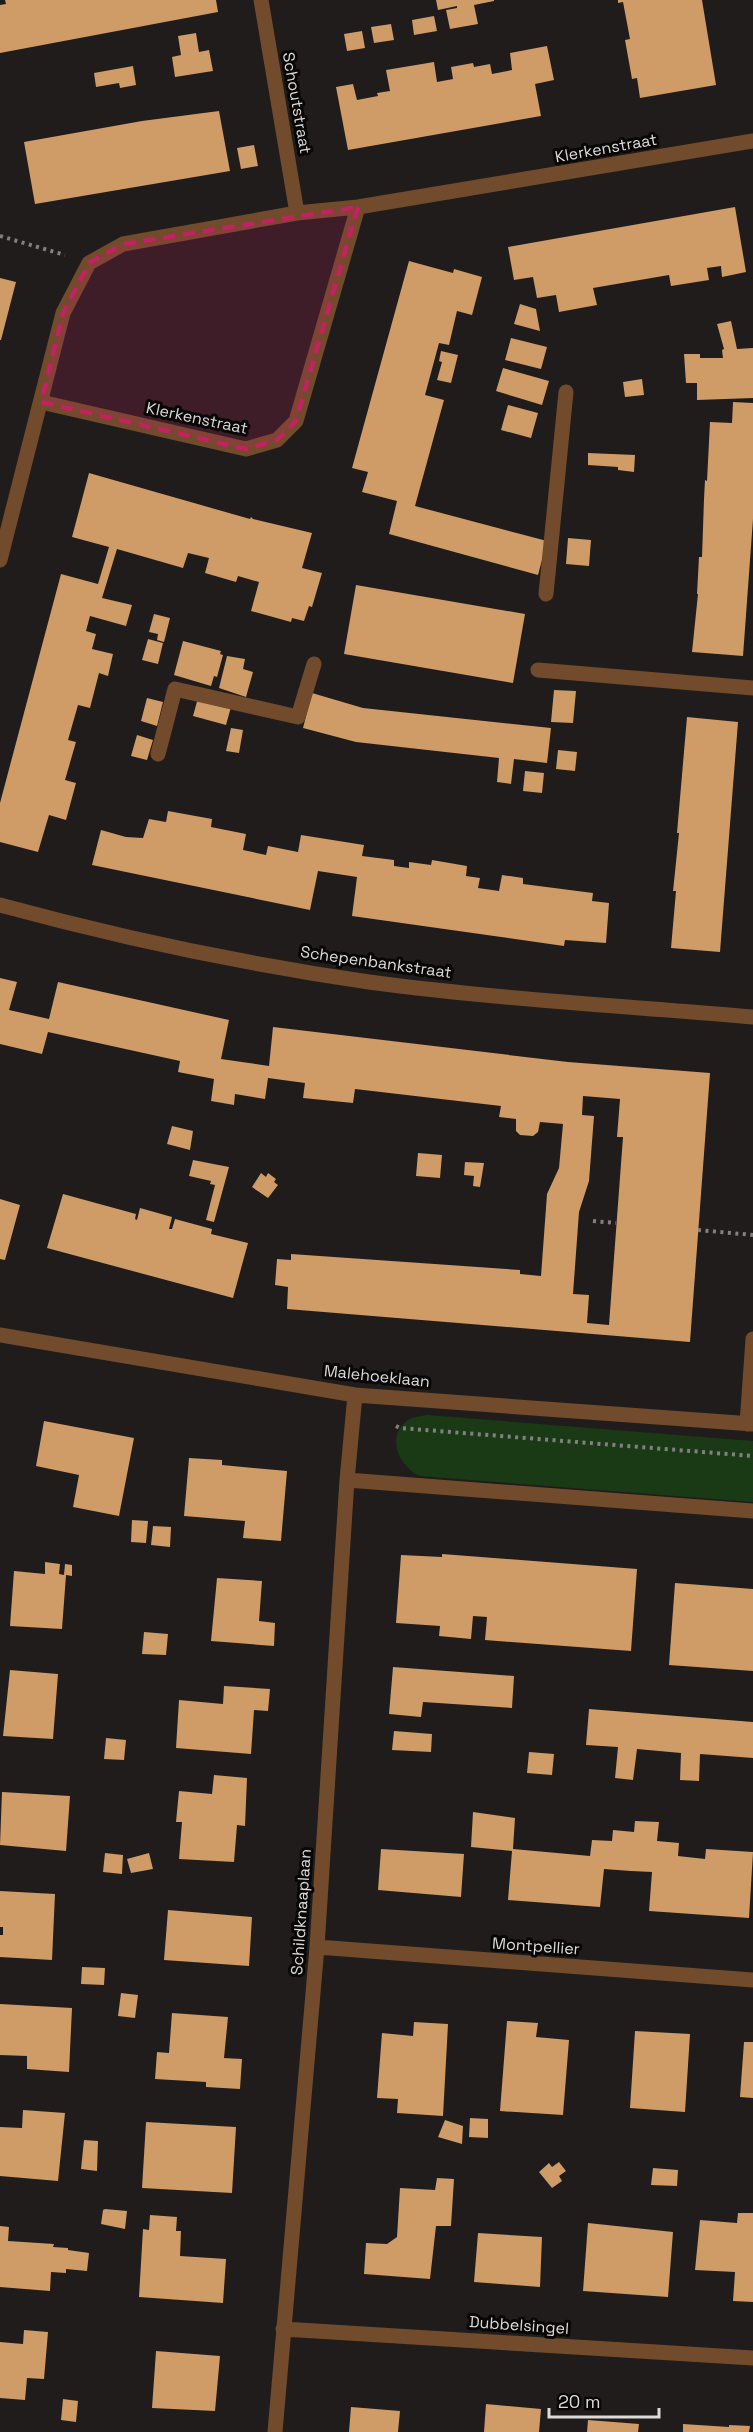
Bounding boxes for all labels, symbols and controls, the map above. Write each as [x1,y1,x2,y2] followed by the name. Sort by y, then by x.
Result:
[278,51,316,155] street label: Schoutstraat
[553,129,659,167] street label: Klerkenstraat
[144,397,250,439] street label: Klerkenstraat
[299,941,453,983] street label: Schepenbankstraat
[323,1360,431,1392] street label: Malehoeklaan
[286,1848,316,1976] street label: Schildknaaplaan
[492,1932,580,1960] street label: Montpellier
[468,2311,570,2339] street label: Dubbelsingel
[549,2381,658,2419] scale bar
[558,2390,601,2413] text: 20 m

